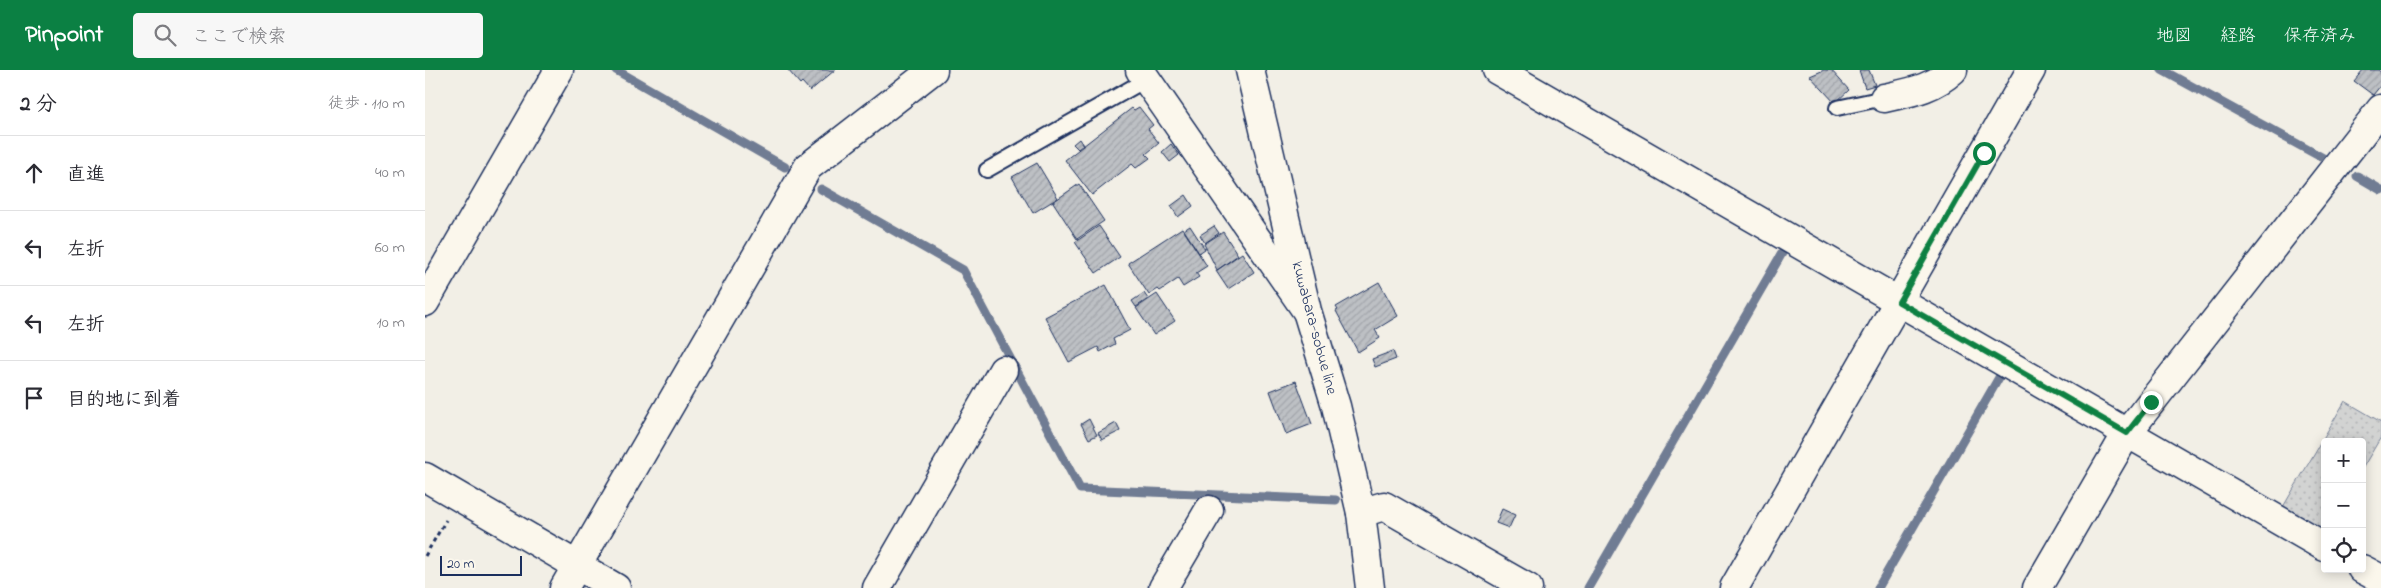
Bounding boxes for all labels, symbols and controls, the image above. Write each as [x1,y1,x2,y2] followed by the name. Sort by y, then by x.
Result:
[133,13,483,58] search box
[25,18,103,53] text: Pinpoint
[151,21,179,49] icon: search
[191,24,286,51] text: ここで検索
[2156,24,2192,50] text: 地図
[2220,24,2256,50] text: 経路
[2284,24,2356,50] text: 保存済み
[20,90,57,120] text: 2 分
[328,92,405,116] text: 徒歩 · 110 m
[1973,142,1996,165] route start
[20,159,48,187] icon: ahead
[375,161,405,185] text: 40 m
[67,162,105,189] text: 直進
[20,234,48,262] icon: left
[375,236,405,260] text: 60 m
[67,237,105,264] text: 左折
[1285,259,1344,398] street label: kuwabara-sobue line
[20,309,48,337] icon: left
[377,311,405,335] text: 10 m
[67,312,105,339] text: 左折
[20,384,48,412] icon: arrive
[67,387,181,414] text: 目的地に到着
[2140,391,2163,414] route end
[2321,438,2366,573] map controls
[2321,438,2366,483] button: +
[2321,483,2366,528] button: −
[2321,528,2366,573] button: locate
[440,553,523,576] scale bar
[447,554,474,575] text: 20 m

